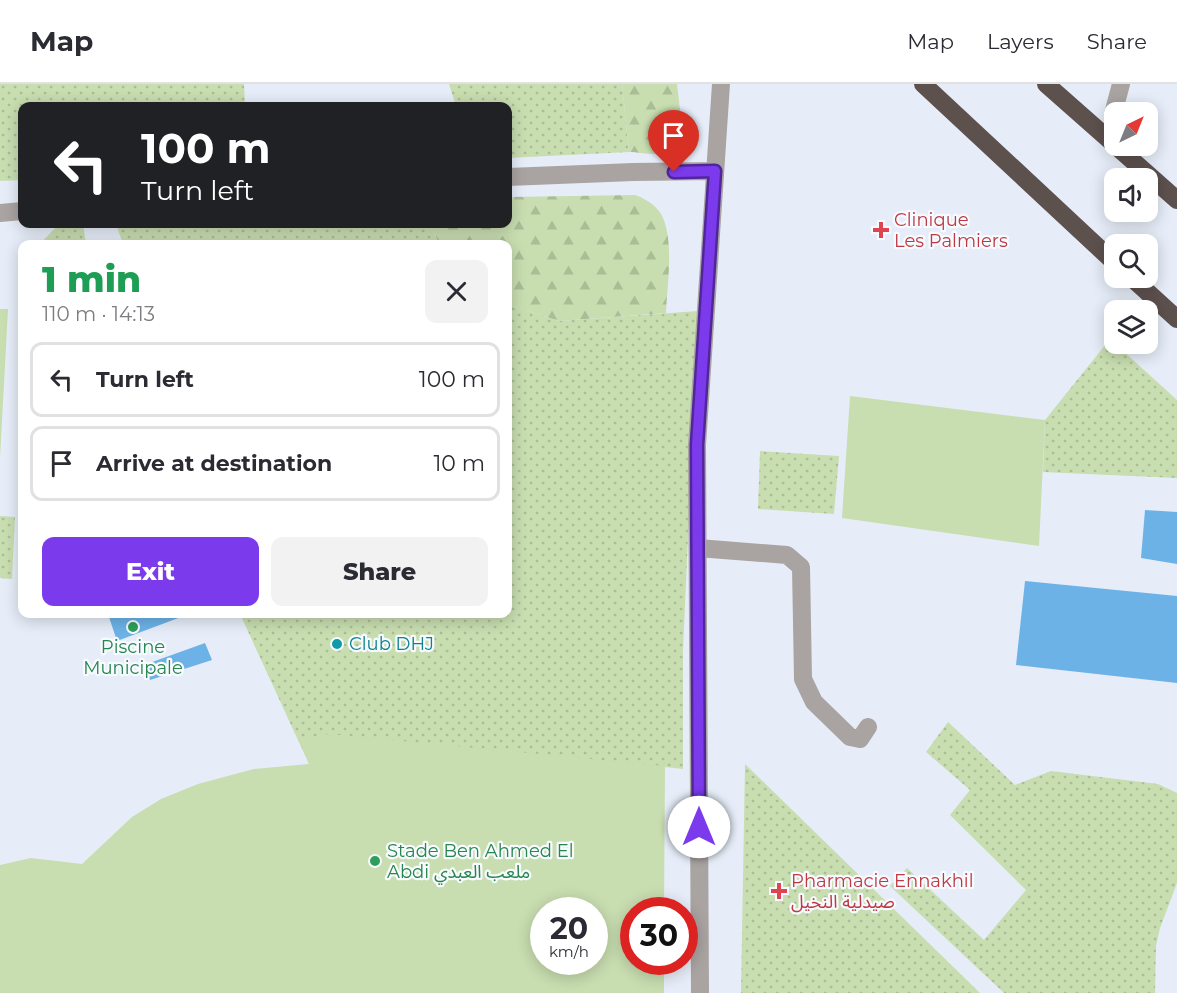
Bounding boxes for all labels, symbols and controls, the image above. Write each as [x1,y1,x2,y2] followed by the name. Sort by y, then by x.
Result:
[30,24,93,58] text: Map
[907,29,954,54] text: Map
[987,29,1054,54] text: Layers
[1087,29,1147,54] text: Share
[1104,102,1158,156] north arrow
[1104,102,1158,354] map controls
[648,110,699,172] pin
[657,119,690,152] icon: arrive
[141,122,270,174] text: 100 m
[42,126,120,204] icon: left
[1104,168,1158,222] button: sound
[141,174,254,207] text: Turn left
[894,209,1008,252] place label: Clinique Les Palmiers
[872,221,890,239] marker: Clinique Les Palmiers
[1104,234,1158,288] button: search
[42,257,141,301] text: 1 min
[425,260,488,323] button: close
[1104,300,1158,354] button: layers
[42,302,155,326] text: 110 m · 14:13
[45,363,78,396] icon: left
[96,366,194,393] text: Turn left
[419,366,485,393] text: 100 m
[45,447,78,480] icon: arrive
[96,450,332,477] text: Arrive at destination
[433,450,485,477] text: 10 m
[42,537,259,606] button: Exit
[271,537,488,606] button: Share
[126,620,140,634] marker: Piscine Municipale
[349,633,434,655] place label: Club DHJ
[83,636,183,679] place label: Piscine Municipale
[330,637,344,651] marker: Club DHJ
[667,795,731,859] position arrow
[387,840,574,885] place label: Stade Ben Ahmed El Abdi ملعب العبدي
[368,854,382,868] marker: Stade Ben Ahmed El Abdi ملعب العبدي
[791,870,974,913] place label: Pharmacie Ennakhil صيدلية النخيل
[772,884,786,898] marker: Pharmacie Ennakhil صيدلية النخيل
[620,897,698,975] speed limit sign: 30
[550,910,588,947] text: 20
[549,942,589,961] text: km/h

